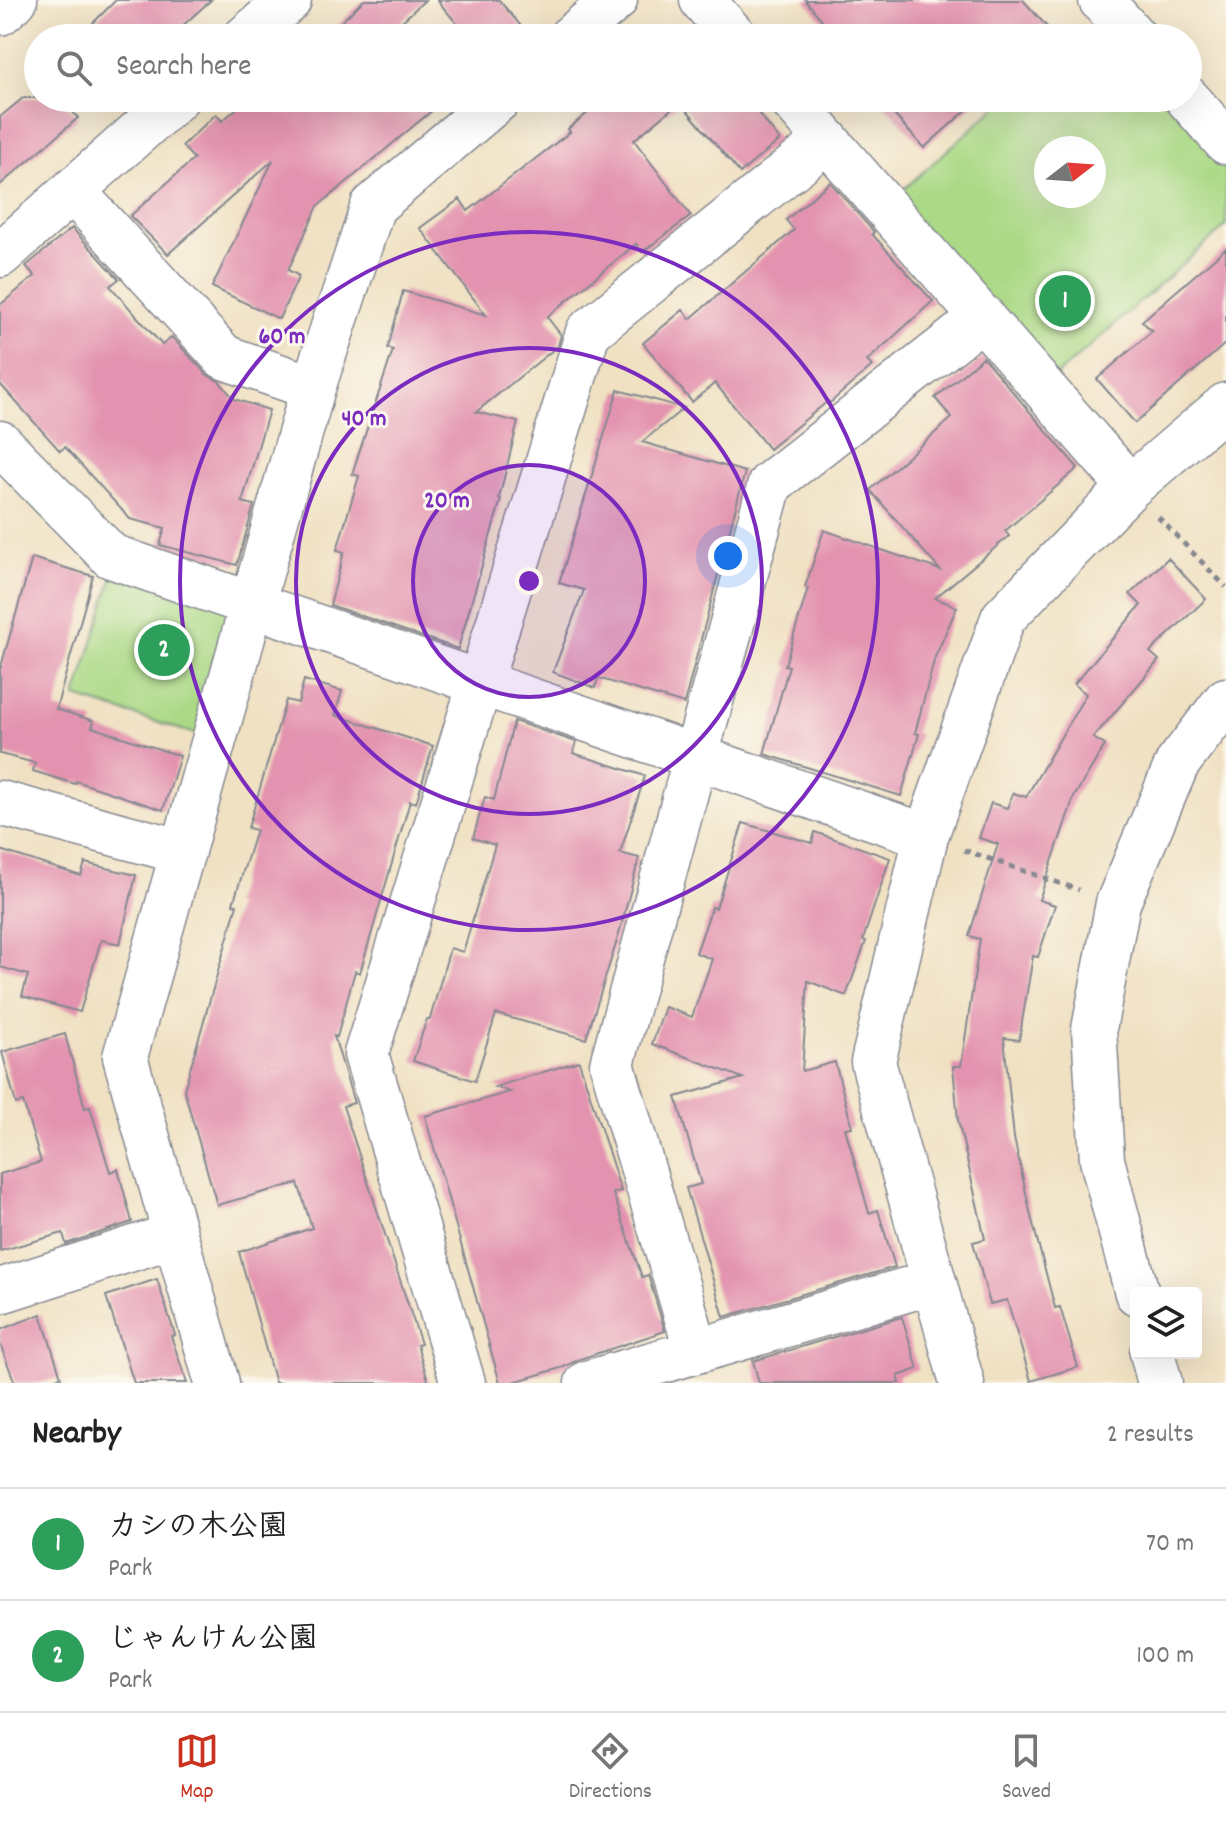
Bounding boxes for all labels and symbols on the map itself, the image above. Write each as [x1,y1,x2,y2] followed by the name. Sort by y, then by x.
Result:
[1034,136,1106,208] north arrow
[1039,271,1091,331] pin: 1
[259,321,305,355] text: 60 m
[341,403,387,437] text: 40 m
[424,485,470,519] text: 20 m
[708,536,748,576] your location
[515,567,543,595] centre of rings
[138,620,190,680] pin: 2

